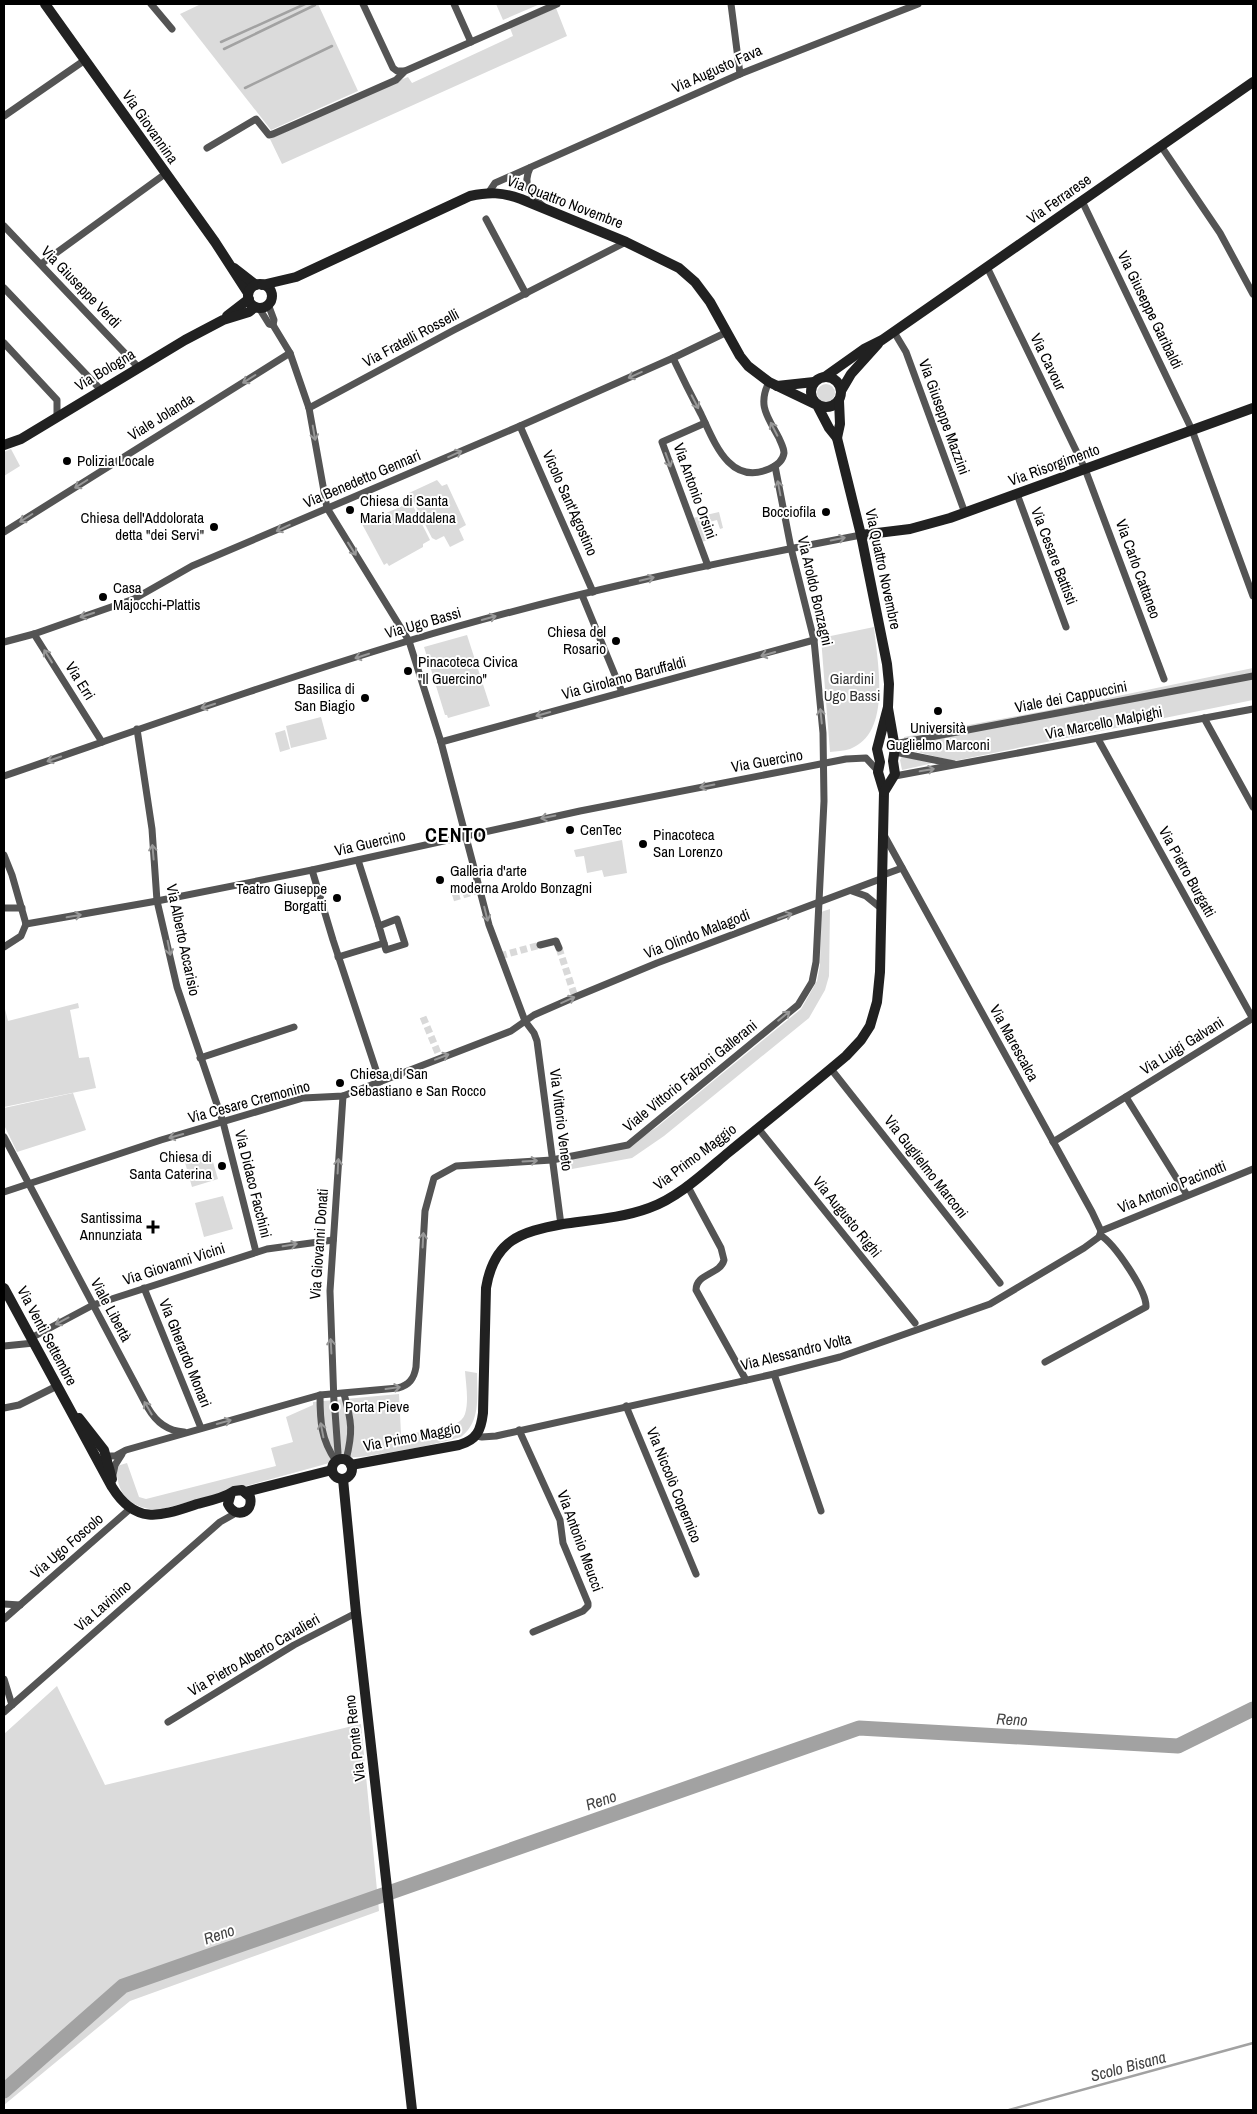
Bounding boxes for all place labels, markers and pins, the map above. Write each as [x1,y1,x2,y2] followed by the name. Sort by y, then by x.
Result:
[77,450,154,471] place label: Polizia Locale
[61,455,73,467] marker: Polizia Locale
[360,490,456,528] place label: Chiesa di Santa Maria Maddalena
[762,501,816,522] place label: Bocciofila
[344,504,356,516] marker: Chiesa di Santa Maria Maddalena
[820,506,832,518] marker: Bocciofila
[81,507,204,545] place label: Chiesa dell'Addolorata detta "dei Servi"
[208,521,220,533] marker: Chiesa dell'Addolorata detta "dei Servi"
[113,577,201,615] place label: Casa Majocchi-Plattis
[97,591,109,603] marker: Casa Majocchi-Plattis
[547,621,606,659] place label: Chiesa del Rosario
[610,635,622,647] marker: Chiesa del Rosario
[418,651,518,689] place label: Pinacoteca Civica "Il Guercino"
[402,665,414,677] marker: Pinacoteca Civica "Il Guercino"
[294,678,355,716] place label: Basilica di San Biagio
[359,692,371,704] marker: Basilica di San Biagio
[932,705,944,717] marker: Università Guglielmo Marconi
[886,717,990,755] place label: Università Guglielmo Marconi
[580,819,622,840] place label: CenTec
[564,824,576,836] marker: CenTec
[653,824,723,862] place label: Pinacoteca San Lorenzo
[637,838,649,850] marker: Pinacoteca San Lorenzo
[450,860,592,898] place label: Galleria d'arte moderna Aroldo Bonzagni
[434,874,446,886] marker: Galleria d'arte moderna Aroldo Bonzagni
[236,878,327,916] place label: Teatro Giuseppe Borgatti
[331,892,343,904] marker: Teatro Giuseppe Borgatti
[350,1063,486,1101] place label: Chiesa di San Sebastiano e San Rocco
[334,1077,346,1089] marker: Chiesa di San Sebastiano e San Rocco
[129,1146,212,1184] place label: Chiesa di Santa Caterina
[216,1160,228,1172] marker: Chiesa di Santa Caterina
[79,1207,142,1245] place label: Santissima Annunziata
[146,1220,160,1234] marker: Santissima Annunziata
[345,1396,409,1417] place label: Porta Pieve
[329,1401,341,1413] marker: Porta Pieve

